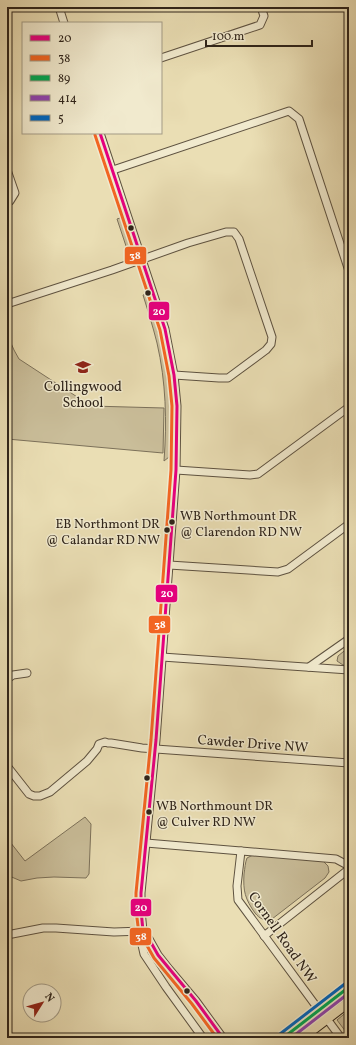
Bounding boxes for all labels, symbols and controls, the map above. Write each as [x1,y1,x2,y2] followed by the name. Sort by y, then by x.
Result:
[22,22,162,134] legend
[206,22,312,48] scale bar
[212,29,245,45] text: 100 m
[58,31,72,47] text: 20
[58,51,70,67] text: 38
[58,71,70,87] text: 89
[58,91,77,107] text: 414
[58,111,64,127] text: 5
[126,223,136,233] unlabelled marker
[124,246,147,265] line badge: 38
[129,249,141,264] text: 38
[143,288,153,298] unlabelled marker
[148,301,170,321] line badge: 20
[153,305,165,320] text: 20
[74,358,92,376] school or university icon: Collingwood School
[44,378,122,413] place label: Collingwood School
[180,508,302,542] place label: WB Northmount DR @ Clarendon RD NW
[46,516,160,550] place label: EB Northmont DR @ Calandar RD NW
[167,517,177,527] marker: WB Northmount DR @ Clarendon RD NW
[162,525,172,535] marker: EB Northmont DR @ Calandar RD NW
[155,584,178,603] line badge: 20
[161,587,173,602] text: 20
[148,615,171,634] line badge: 38
[154,618,166,633] text: 38
[197,731,309,758] street label: Cawder Drive NW
[142,773,152,783] unlabelled marker
[156,798,273,832] place label: WB Northmount DR @ Culver RD NW
[144,807,154,817] marker: WB Northmount DR @ Culver RD NW
[243,888,320,987] street label: Cornell Road NW
[130,898,152,917] line badge: 20
[135,901,147,916] text: 20
[129,927,152,946] line badge: 38
[135,930,147,945] text: 38
[22,983,62,1023] north arrow
[182,986,192,996] unlabelled marker
[40,990,57,1006] text: N

